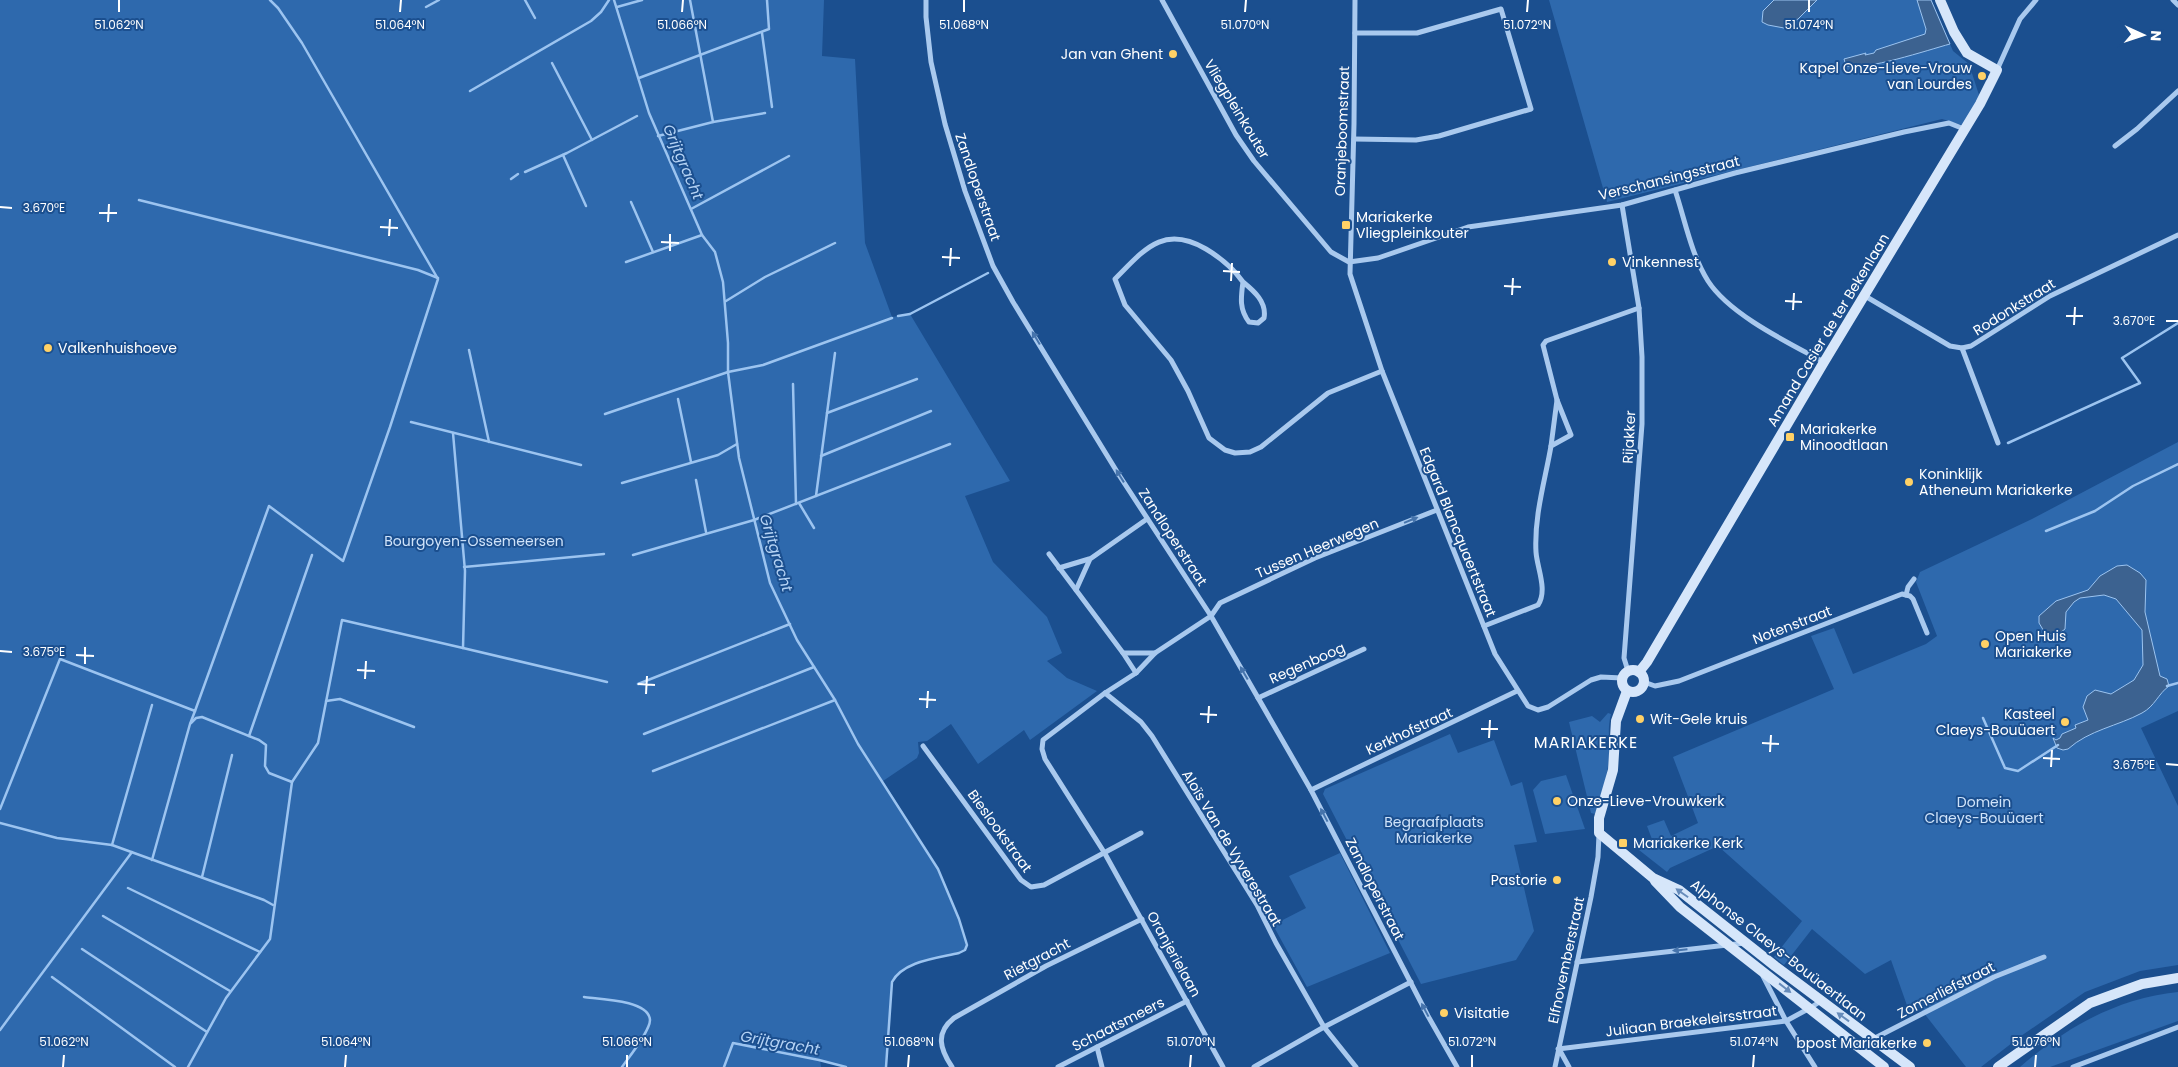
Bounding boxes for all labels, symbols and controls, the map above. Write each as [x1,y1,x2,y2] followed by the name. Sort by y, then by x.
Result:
[2118,10,2168,60] north arrow
[94,16,144,33] text: 51.062°N
[375,16,425,33] text: 51.064°N
[657,16,707,33] text: 51.066°N
[939,16,989,33] text: 51.068°N
[1221,16,1269,33] text: 51.070°N
[1503,16,1551,33] text: 51.072°N
[1785,16,1833,33] text: 51.074°N
[2146,30,2166,41] text: N
[1061,44,1163,64] place label: Jan van Ghent
[1167,48,1179,60] marker: Jan van Ghent
[1199,56,1275,162] street label: Vliegpleinkouter
[1800,58,1973,94] place label: Kapel Onze-Lieve-Vrouw van Lourdes
[1330,66,1354,196] street label: Oranjeboomstraat
[1976,70,1988,82] marker: Kapel Onze-Lieve-Vrouw van Lourdes
[658,121,709,203] water label: Grijtgracht
[950,130,1006,244] street label: Zandloperstraat
[1596,151,1742,205] street label: Verschansingsstraat
[23,199,65,216] text: 3.670°E
[1356,207,1469,243] place label: Mariakerke Vliegpleinkouter
[1340,219,1352,231] marker: Mariakerke Vliegpleinkouter
[1762,230,1894,430] street label: Amand Casier de ter Bekenlaan
[1622,252,1699,272] place label: Vinkennest
[1606,256,1618,268] marker: Vinkennest
[1969,274,2059,340] street label: Rodonkstraat
[2113,312,2155,329] text: 3.670°E
[1031,331,1040,344] one-way arrow
[58,338,177,358] place label: Valkenhuishoeve
[42,342,54,354] marker: Valkenhuishoeve
[1618,410,1640,464] street label: Rijakker
[1800,419,1888,455] place label: Mariakerke Minoodtlaan
[1784,431,1796,443] marker: Mariakerke Minoodtlaan
[1415,444,1501,620] street label: Edgard Blancquaertstraat
[1919,464,2073,500] place label: Koninklijk Atheneum Mariakerke
[1116,470,1125,483] one-way arrow
[1903,476,1915,488] marker: Koninklijk Atheneum Mariakerke
[1134,484,1212,590] street label: Zandloperstraat
[755,511,798,595] water label: Grijtgracht
[1252,513,1382,583] street label: Tussen Heerwegen
[1404,516,1419,524] one-way arrow
[384,531,564,551] park label: Bourgoyen-Ossemeersen
[1750,601,1834,649] street label: Notenstraat
[1995,626,2072,662] place label: Open Huis Mariakerke
[1266,637,1348,689] street label: Regenboog
[1979,638,1991,650] marker: Open Huis Mariakerke
[23,643,65,660] text: 3.675°E
[1240,666,1248,681] one-way arrow
[1362,702,1456,760] street label: Kerkhofstraat
[1936,704,2055,740] place label: Kasteel Claeys-Bouüaert
[1650,709,1748,729] place label: Wit-Gele kruis
[1634,713,1646,725] marker: Wit-Gele kruis
[2059,716,2071,728] marker: Kasteel Claeys-Bouüaert
[1534,731,1638,754] district label: MARIAKERKE
[2113,756,2155,773] text: 3.675°E
[1177,766,1287,930] street label: Aloïs Van de Vyverestraat
[963,785,1037,877] street label: Bieslookstraat
[1567,791,1725,811] place label: Onze-Lieve-Vrouwkerk
[1924,792,2044,828] park label: Domein Claeys-Bouüaert
[1551,795,1563,807] marker: Onze-Lieve-Vrouwkerk
[1320,807,1328,822] one-way arrow
[1384,812,1484,848] park label: Begraafplaats Mariakerke
[1633,833,1744,853] place label: Mariakerke Kerk
[1340,834,1410,944] street label: Zandloperstraat
[1617,837,1629,849] marker: Mariakerke Kerk
[1491,870,1547,890] place label: Pastorie
[1551,874,1563,886] marker: Pastorie
[1686,875,1872,1025] street label: Alphonse Claeys-Bouüaertlaan
[1675,888,1689,898] one-way arrow
[1543,895,1589,1025] street label: Elfnovemberstraat
[1142,907,1206,1001] street label: Oranjerielaan
[1000,933,1074,985] street label: Rietgracht
[1672,947,1688,955] one-way arrow
[1894,957,1998,1023] street label: Zomerliefstraat
[1778,982,1791,993] one-way arrow
[1068,992,1168,1056] street label: Schaatsmeers
[1604,1001,1778,1041] street label: Juliaan Braekeleirsstraat
[1421,1002,1429,1017] one-way arrow
[1454,1003,1510,1023] place label: Visitatie
[1438,1007,1450,1019] marker: Visitatie
[1836,1012,1850,1022] one-way arrow
[739,1025,822,1060] water label: Grijtgracht
[39,1033,89,1050] text: 51.062°N
[321,1033,371,1050] text: 51.064°N
[602,1033,652,1050] text: 51.066°N
[884,1033,934,1050] text: 51.068°N
[1167,1033,1215,1050] text: 51.070°N
[1448,1033,1496,1050] text: 51.072°N
[1730,1033,1778,1050] text: 51.074°N
[1796,1033,1917,1053] place label: bpost Mariakerke
[2012,1033,2060,1050] text: 51.076°N
[1921,1037,1933,1049] marker: bpost Mariakerke

